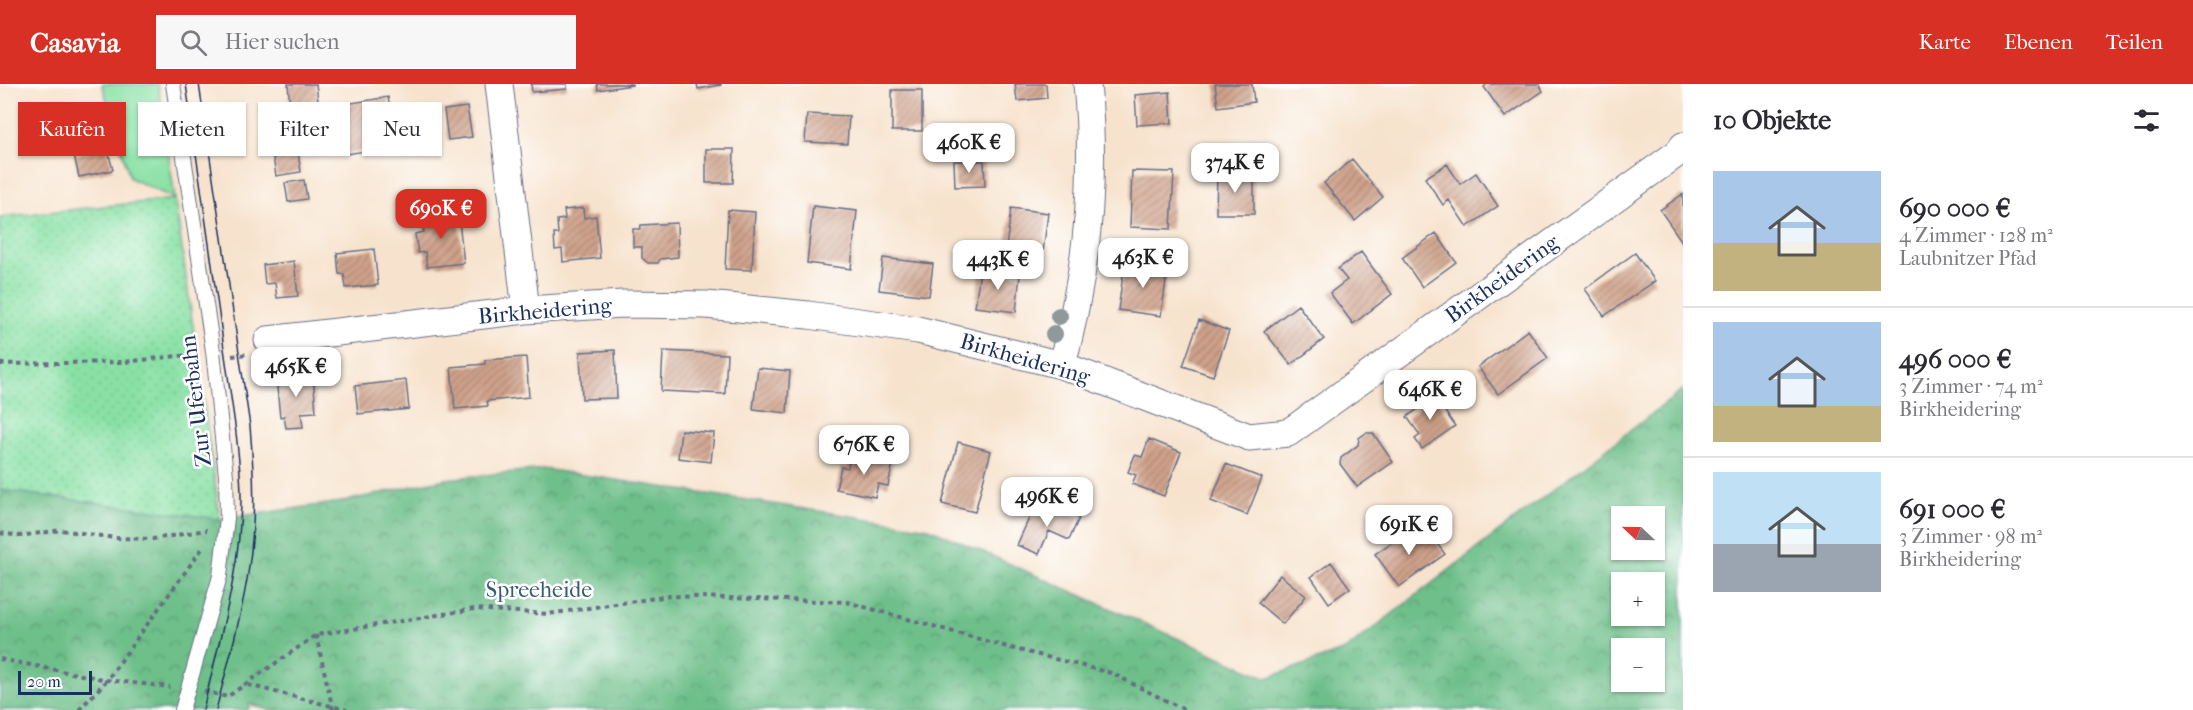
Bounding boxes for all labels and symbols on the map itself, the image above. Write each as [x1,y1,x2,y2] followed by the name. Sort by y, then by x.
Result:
[920,123,1018,174] pin: 460K €
[1186,143,1284,194] pin: 374K €
[392,189,490,240] pin: 690K €
[1440,229,1564,329] street label: Birkheidering
[1094,238,1192,289] pin: 463K €
[949,240,1047,291] pin: 443K €
[477,292,613,330] street label: Birkheidering
[957,328,1093,390] street label: Birkheidering
[175,333,217,468] street label: Zur Uferbahn
[247,347,345,398] pin: 465K €
[1381,370,1479,421] pin: 646K €
[815,425,913,476] pin: 676K €
[998,477,1096,528] pin: 496K €
[1360,505,1458,556] pin: 691K €
[1611,506,1665,560] north arrow
[486,577,592,603] park label: Spreeheide
[18,668,92,696] scale bar

